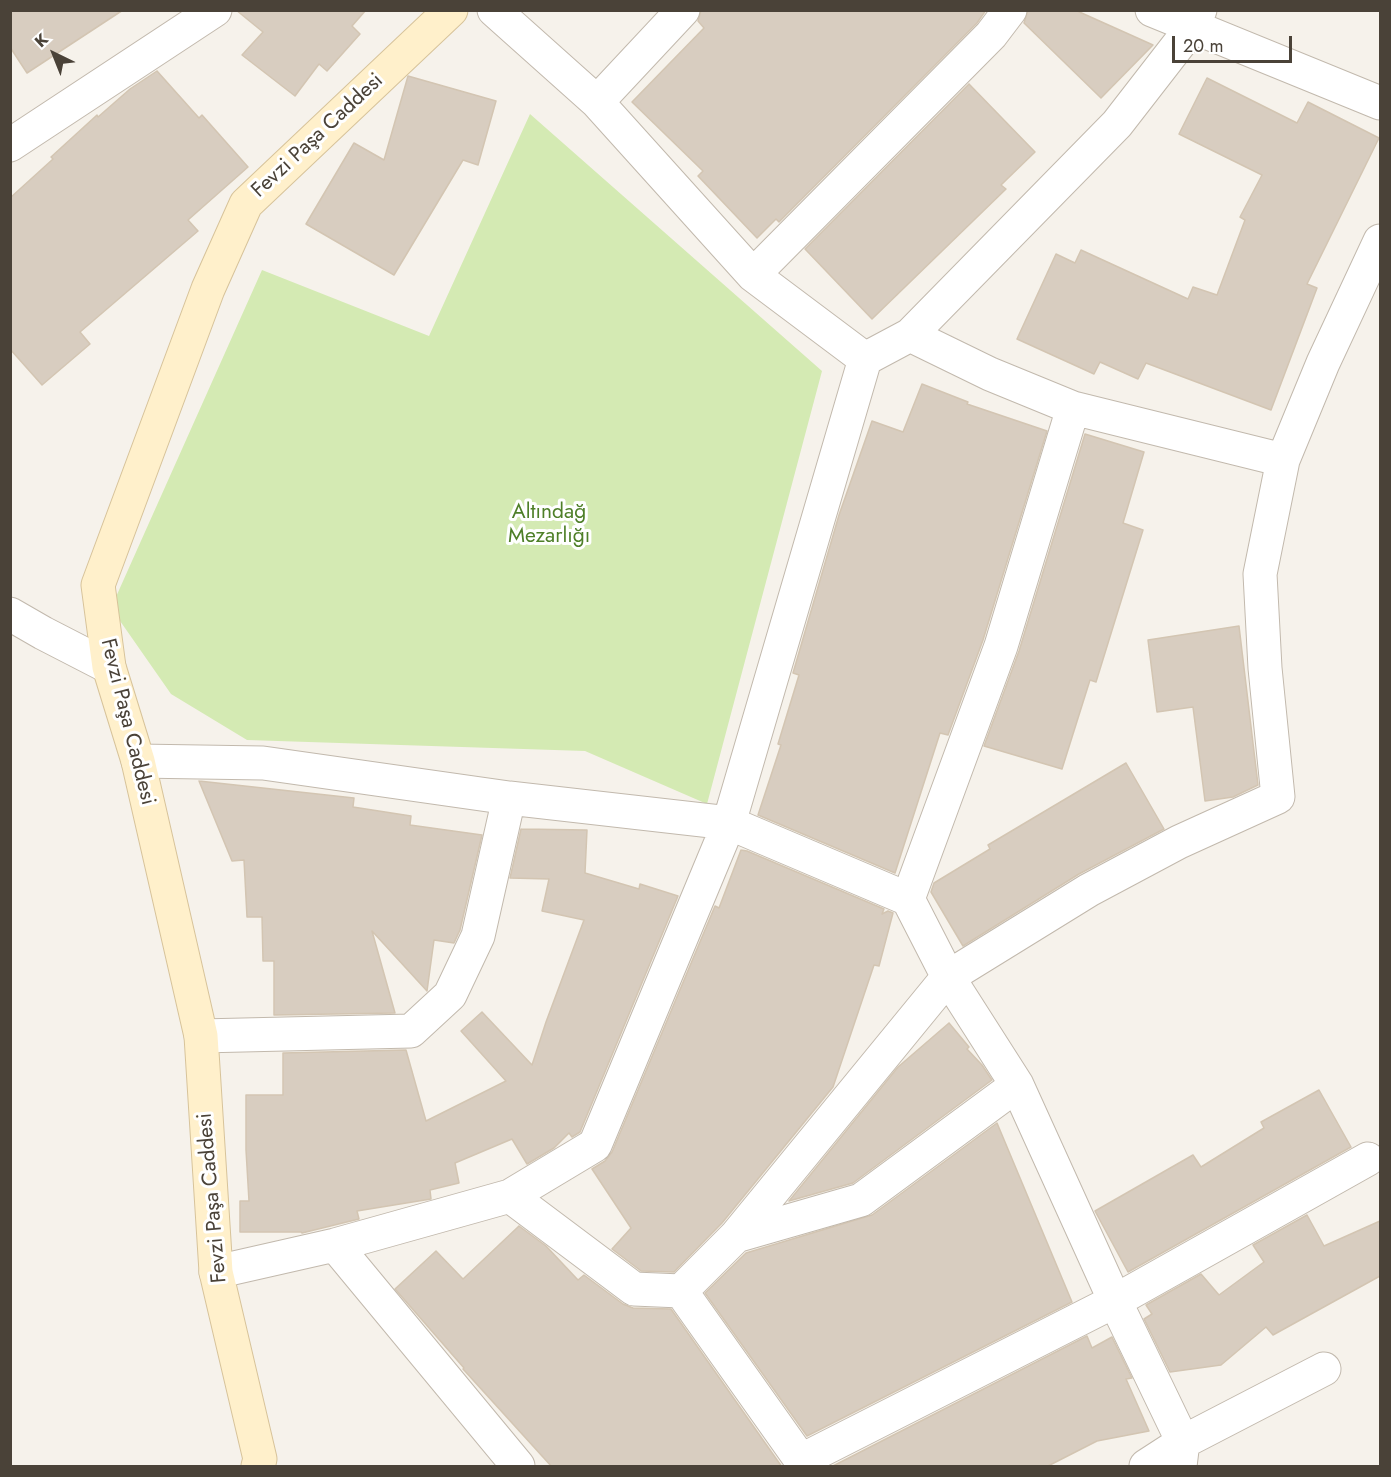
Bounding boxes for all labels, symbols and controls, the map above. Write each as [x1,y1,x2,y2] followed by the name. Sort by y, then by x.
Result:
[24,24,84,84] north arrow
[1175,24,1295,62] scale bar
[29,28,53,53] text: K
[1183,33,1223,59] text: 20 m
[247,69,389,203] street label: Fevzi Paşa Caddesi
[508,500,590,550] park label: Altındağ Mezarlığı
[94,636,160,808] street label: Fevzi Paşa Caddesi
[193,1112,233,1284] street label: Fevzi Paşa Caddesi

